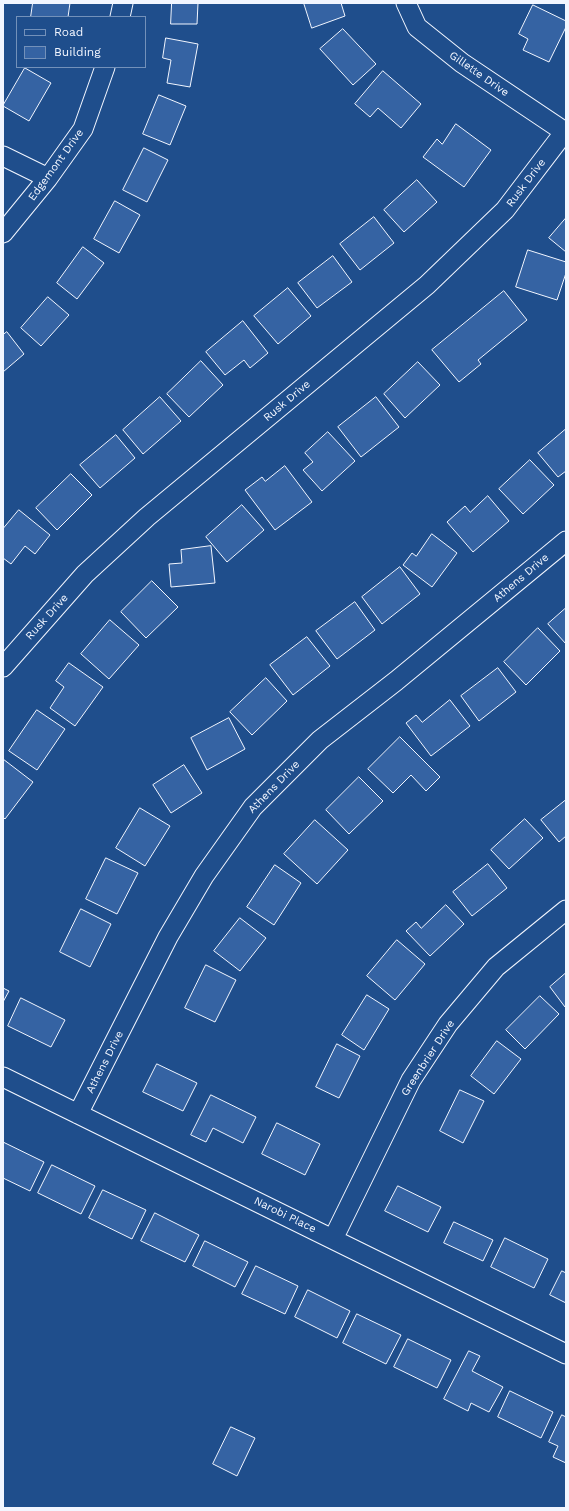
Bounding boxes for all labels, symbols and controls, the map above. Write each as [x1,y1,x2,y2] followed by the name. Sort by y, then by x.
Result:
[16,16,146,68] legend
[54,25,83,39] text: Road
[54,45,101,59] text: Building
[447,49,511,99] street label: Gillette Drive
[26,127,86,203] street label: Edgemont Drive
[504,156,548,210] street label: Rusk Drive
[261,378,313,424] street label: Rusk Drive
[491,551,551,605] street label: Athens Drive
[23,591,71,643] street label: Rusk Drive
[246,758,302,816] street label: Athens Drive
[398,1017,458,1099] street label: Greenbrier Drive
[84,1029,126,1095] street label: Athens Drive
[252,1194,318,1236] street label: Narobi Place

